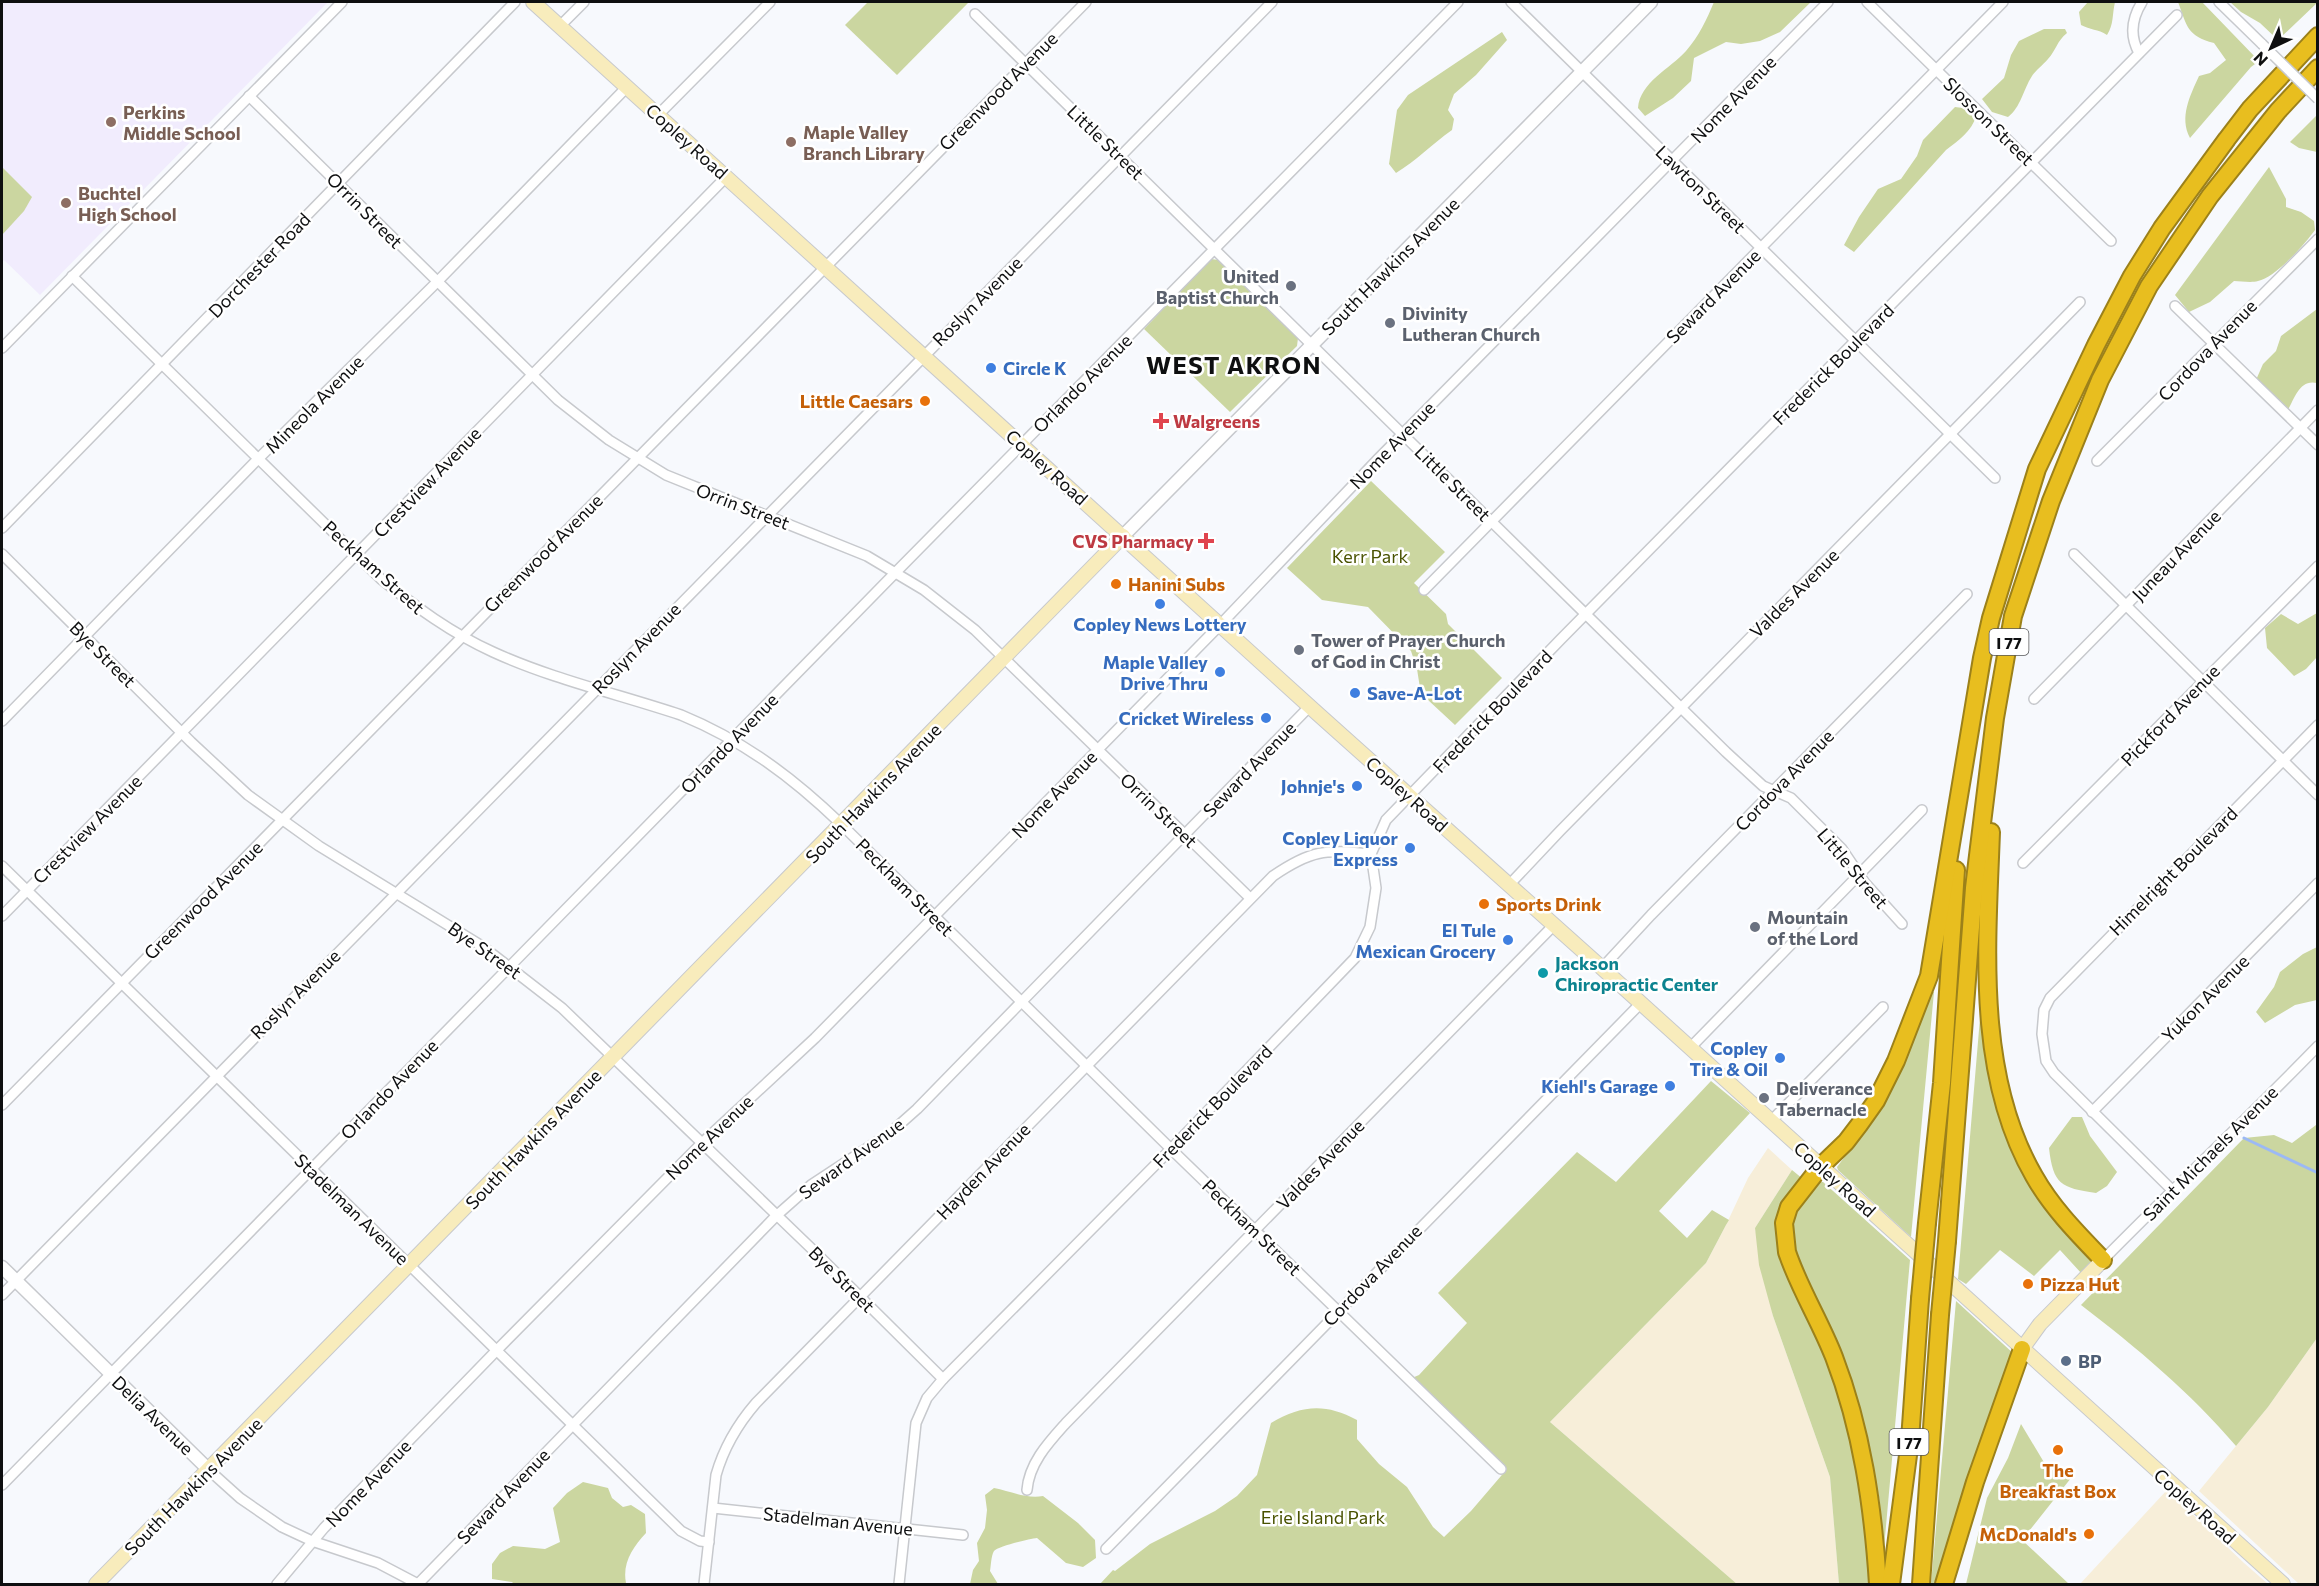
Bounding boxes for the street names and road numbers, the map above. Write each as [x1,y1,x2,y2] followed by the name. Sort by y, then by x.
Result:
[934,27,1062,155] street label: Greenwood Avenue
[1686,51,1780,147] street label: Nome Avenue
[1939,72,2039,170] street label: Slosson Street
[642,99,732,183] street label: Copley Road
[1063,100,1149,184] street label: Little Street
[1651,141,1751,237] street label: Lawton Street
[322,167,408,253] street label: Orrin Street
[1316,192,1464,340] street label: South Hawkins Avenue
[203,208,315,322] street label: Dorchester Road
[1661,244,1765,348] street label: Seward Avenue
[928,252,1026,350] street label: Roslyn Avenue
[2153,295,2261,405] street label: Cordova Avenue
[1768,299,1898,429] street label: Frederick Boulevard
[1028,329,1136,437] street label: Orlando Avenue
[260,350,368,458] street label: Mineola Avenue
[1345,397,1439,493] street label: Nome Avenue
[369,422,485,542] street label: Crestview Avenue
[1002,425,1092,509] street label: Copley Road
[1411,441,1495,525] street label: Little Street
[693,478,793,534] street label: Orrin Street
[479,489,607,617] street label: Greenwood Avenue
[2127,505,2225,605] street label: Juneau Avenue
[319,516,429,618] street label: Peckham Street
[1745,544,1843,642] street label: Valdes Avenue
[587,598,685,698] street label: Roslyn Avenue
[65,616,141,692] street label: Bye Street
[1990,629,2028,655] road number: I 77
[1428,645,1556,777] street label: Frederick Boulevard
[2116,660,2224,770] street label: Pickford Avenue
[676,688,782,798] street label: Orlando Avenue
[1198,717,1300,821] street label: Seward Avenue
[800,718,946,868] street label: South Hawkins Avenue
[1730,725,1838,835] street label: Cordova Avenue
[1007,746,1101,842] street label: Nome Avenue
[1362,752,1452,836] street label: Copley Road
[1116,768,1202,852] street label: Orrin Street
[28,770,146,888] street label: Crestview Avenue
[2104,802,2242,940] street label: Himelright Boulevard
[1813,823,1893,913] street label: Little Street
[852,834,958,940] street label: Peckham Street
[139,836,267,964] street label: Greenwood Avenue
[444,917,526,983] street label: Bye Street
[246,945,344,1043] street label: Roslyn Avenue
[2157,950,2253,1046] street label: Yukon Avenue
[336,1034,442,1144] street label: Orlando Avenue
[1148,1040,1276,1172] street label: Frederick Boulevard
[460,1064,606,1214] street label: South Hawkins Avenue
[2138,1081,2282,1225] street label: Saint Michaels Avenue
[661,1090,757,1184] street label: Nome Avenue
[794,1113,908,1203] street label: Seward Avenue
[1271,1114,1369,1214] street label: Valdes Avenue
[932,1118,1034,1224] street label: Hayden Avenue
[1790,1137,1880,1221] street label: Copley Road
[290,1149,414,1269] street label: Stadelman Avenue
[1198,1174,1306,1280] street label: Peckham Street
[1318,1220,1426,1330] street label: Cordova Avenue
[804,1241,880,1317] street label: Bye Street
[108,1371,198,1459] street label: Delia Avenue
[119,1412,267,1560] street label: South Hawkins Avenue
[1890,1429,1928,1455] road number: I 77
[321,1435,415,1531] street label: Nome Avenue
[452,1444,554,1548] street label: Seward Avenue
[2150,1464,2240,1548] street label: Copley Road
[762,1502,914,1540] street label: Stadelman Avenue

